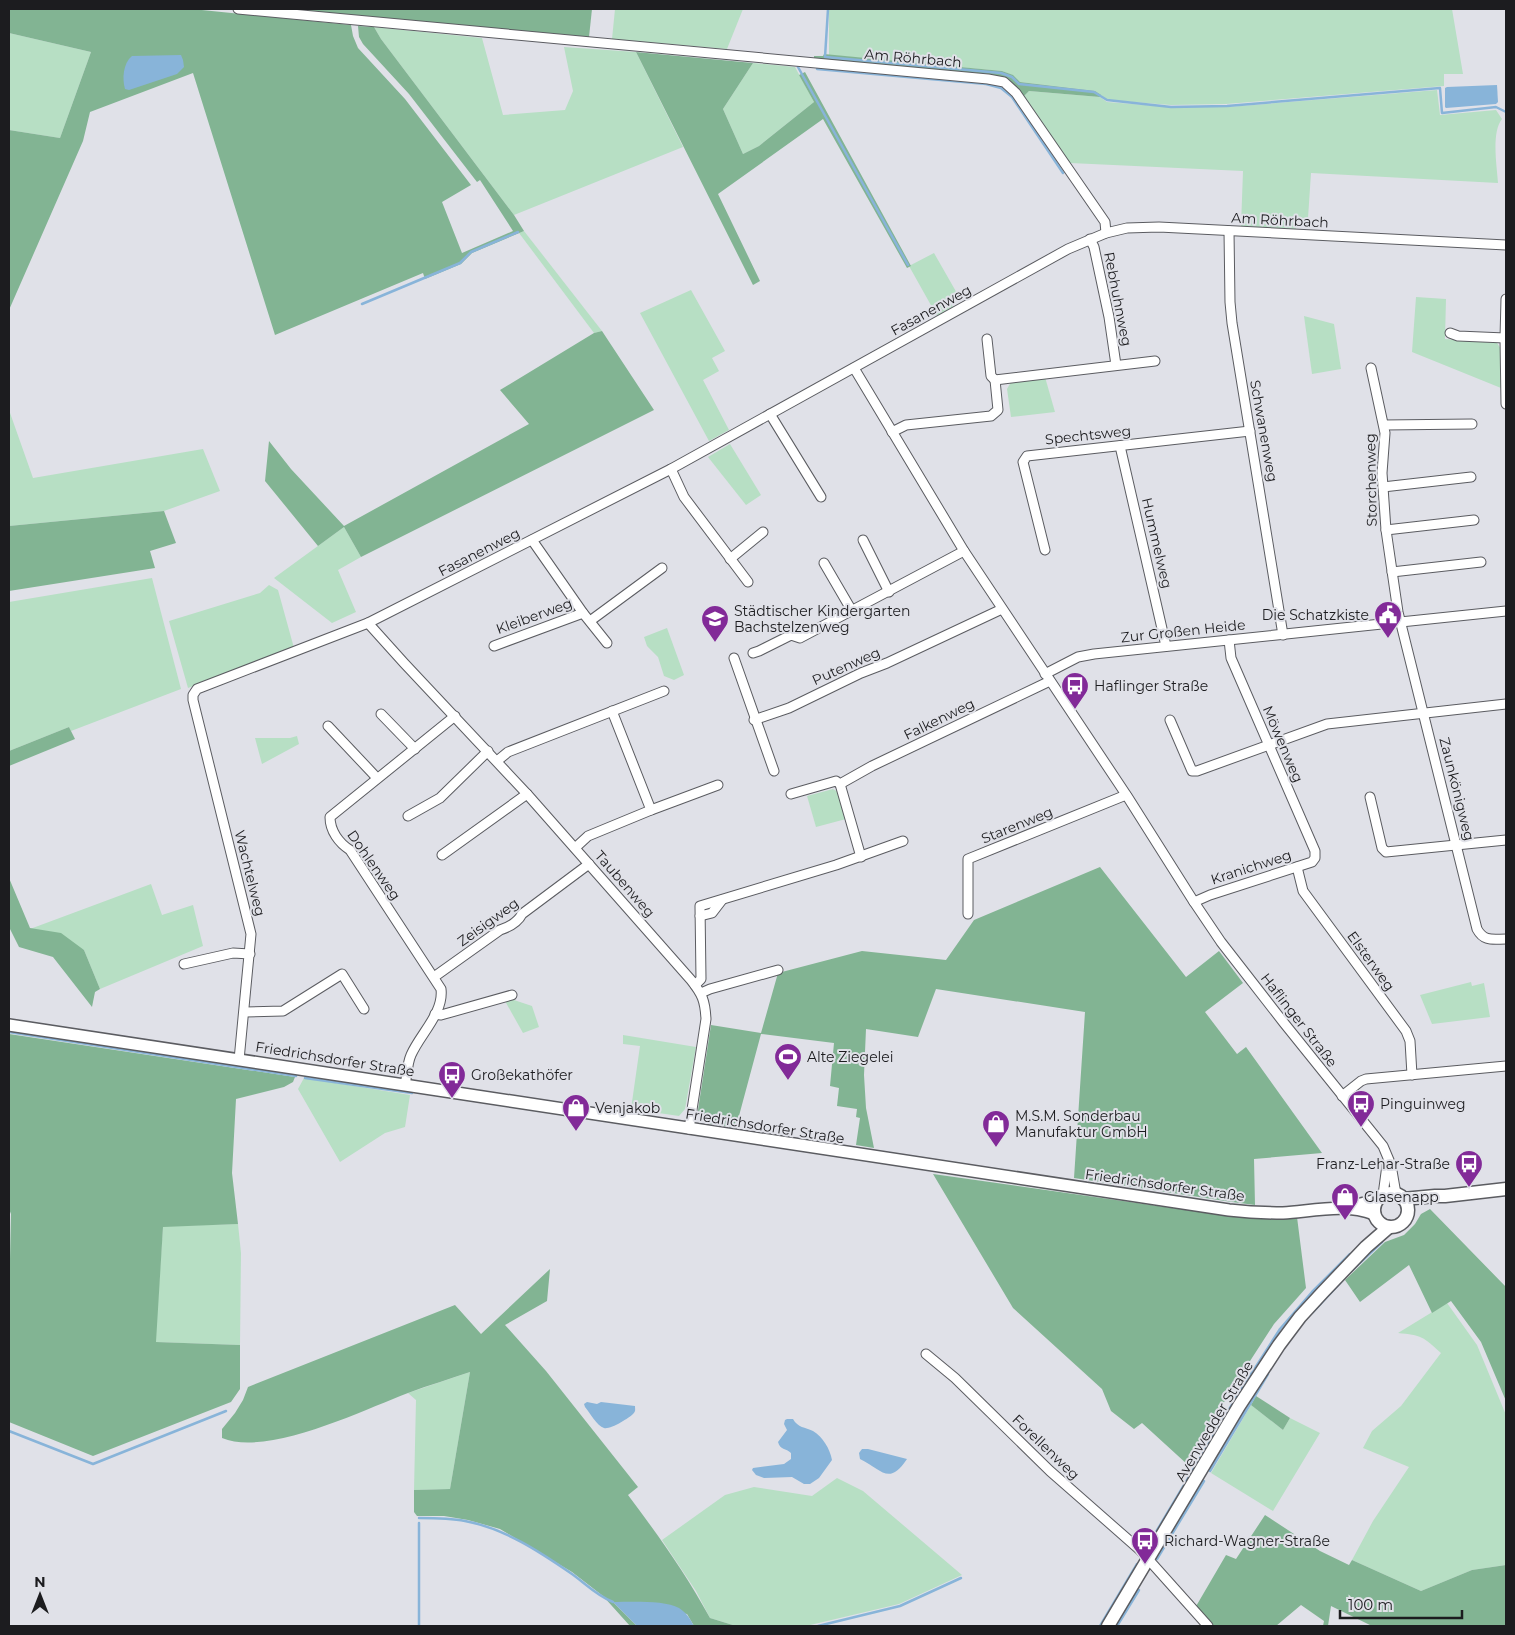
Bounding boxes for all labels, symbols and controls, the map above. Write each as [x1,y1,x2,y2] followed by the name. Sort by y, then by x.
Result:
[864,45,962,71] street label: Am Röhrbach
[1231,208,1329,232] street label: Am Röhrbach
[1100,250,1136,348] street label: Rebhuhnweg
[888,280,974,340] street label: Fasanenweg
[1246,379,1282,483] street label: Schwanenweg
[1044,422,1132,448] street label: Spechtsweg
[1361,433,1381,527] street label: Storchenweg
[1138,496,1176,590] street label: Hummelweg
[435,524,523,580] street label: Fasanenweg
[493,594,575,638] street label: Kleiberweg
[1373,600,1403,639] public building icon: Die Schatzkiste
[734,602,910,636] place label: Städtischer Kindergarten Bachstelzenweg
[700,604,730,643] school or university icon: Städtischer Kindergarten Bachstelzenweg
[1262,606,1369,624] place label: Die Schatzkiste
[1120,616,1246,646] street label: Zur Großen Heide
[809,643,883,689] street label: Putenweg
[1060,671,1090,710] bus stop icon: Haflinger Straße
[1094,677,1208,695] place label: Haflinger Straße
[901,694,977,744] street label: Falkenweg
[1259,703,1307,785] street label: Möwenweg
[1435,735,1479,843] street label: Zaunkönigweg
[979,802,1055,848] street label: Starenweg
[343,826,405,904] street label: Dohlenweg
[231,828,269,918] street label: Wachtelweg
[1208,846,1294,888] street label: Kranichweg
[591,847,659,921] street label: Taubenweg
[454,894,522,950] street label: Zeisigweg
[1343,927,1399,995] street label: Elsterweg
[1257,969,1341,1071] street label: Haflinger Straße
[254,1038,416,1080] street label: Friedrichsdorfer Straße
[773,1042,803,1081] sports icon: Alte Ziegelei
[807,1048,894,1066] place label: Alte Ziegelei
[437,1060,467,1099] bus stop icon: Großekathöfer
[471,1066,573,1084] place label: Großekathöfer
[1346,1089,1376,1128] bus stop icon: Pinguinweg
[561,1093,591,1132] shop icon: Venjakob
[1380,1095,1466,1113] place label: Pinguinweg
[595,1099,660,1117] place label: Venjakob
[684,1105,846,1147] street label: Friedrichsdorfer Straße
[1015,1107,1148,1141] place label: M.S.M. Sonderbau Manufaktur GmbH
[981,1109,1011,1148] shop icon: M.S.M. Sonderbau Manufaktur GmbH
[1454,1149,1484,1188] bus stop icon: Franz-Lehar-Straße
[1316,1155,1450,1173] place label: Franz-Lehar-Straße
[1084,1165,1246,1205] street label: Friedrichsdorfer Straße
[1330,1182,1360,1221] shop icon: Glasenapp
[1364,1188,1439,1206] place label: Glasenapp
[1171,1357,1257,1485] street label: Avenwedder Straße
[1009,1410,1083,1484] street label: Forellenweg
[1130,1526,1160,1565] bus stop icon: Richard-Wagner-Straße
[1164,1532,1330,1550] place label: Richard-Wagner-Straße
[15,1570,65,1620] north arrow
[34,1573,46,1591] text: N
[1340,1588,1462,1620] scale bar
[1348,1595,1393,1614] text: 100 m

